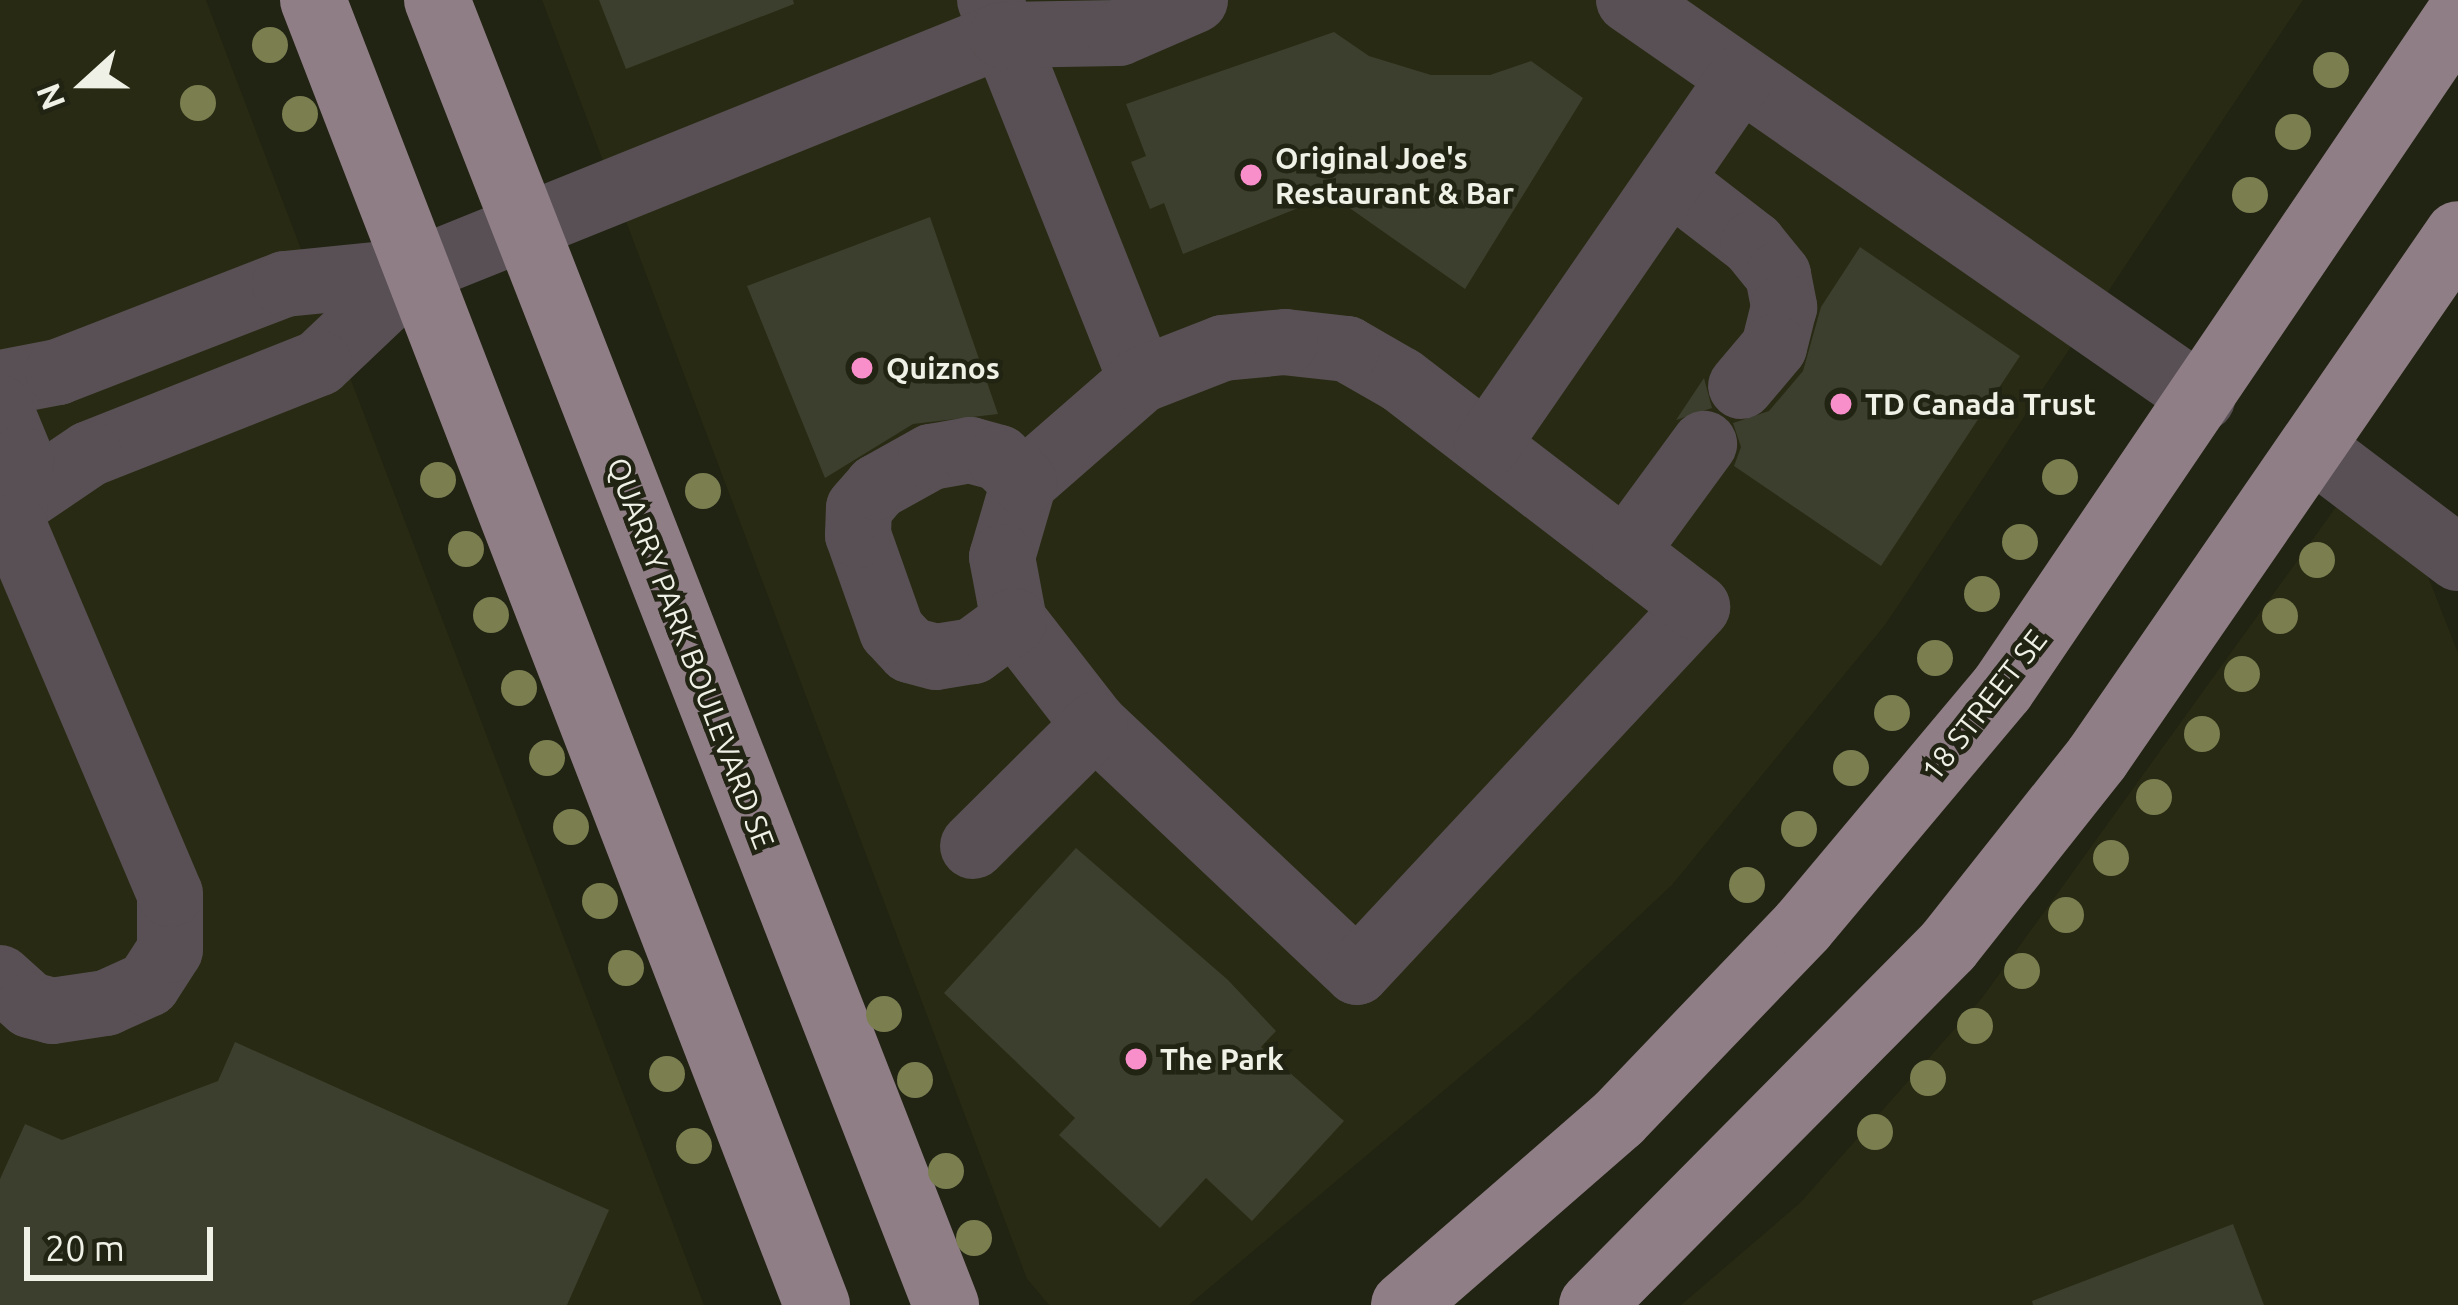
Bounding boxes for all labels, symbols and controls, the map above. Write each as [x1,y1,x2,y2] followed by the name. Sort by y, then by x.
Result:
[24,24,144,144] north arrow
[28,79,72,115] text: N
[1275,140,1514,210] place label: Original Joe's Restaurant & Bar
[1238,162,1264,188] marker: Original Joe's Restaurant & Bar
[886,350,1000,386] place label: Quiznos
[849,355,875,381] marker: Quiznos
[1865,386,2096,422] place label: TD Canada Trust
[1828,391,1854,417] marker: TD Canada Trust
[600,452,782,854] street label: QUARRY PARK BOULEVARD SE
[1914,622,2054,788] street label: 18 STREET SE
[1160,1041,1284,1077] place label: The Park
[1123,1046,1149,1072] marker: The Park
[30,1203,219,1277] scale bar
[45,1227,125,1268] text: 20 m

